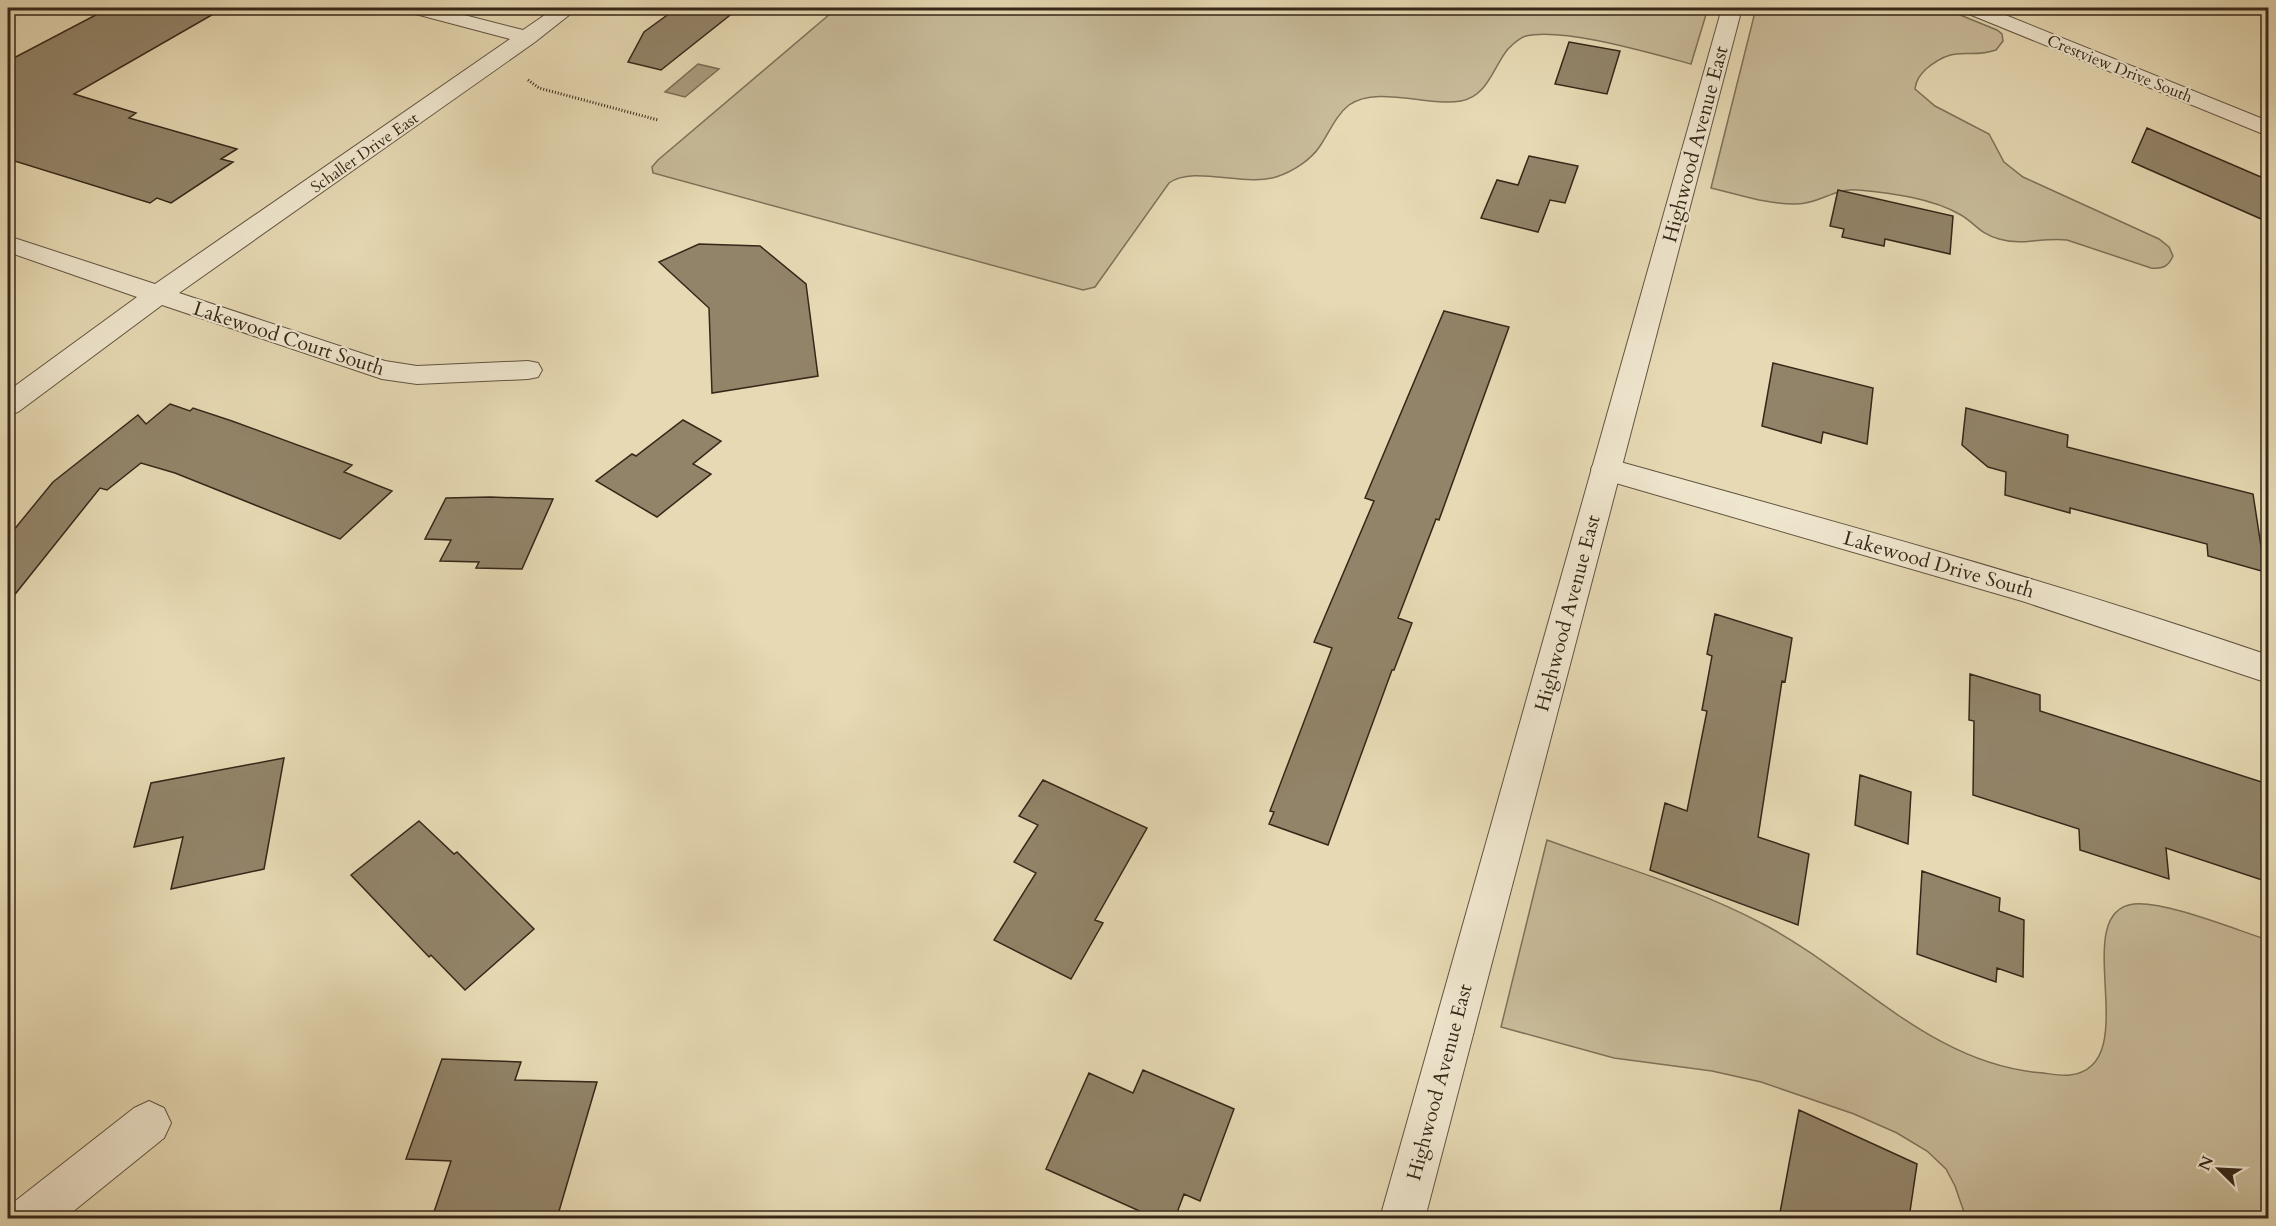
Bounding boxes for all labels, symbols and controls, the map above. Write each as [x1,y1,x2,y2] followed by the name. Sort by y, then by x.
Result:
[2044,30,2196,108] street label: Crestview Drive South
[1656,42,1735,245] street label: Highwood Avenue East
[306,107,423,198] street label: Schaller Drive East
[190,295,388,382] street label: Lakewood Court South
[1528,511,1607,714] street label: Highwood Avenue East
[1840,524,2037,605] street label: Lakewood Drive South
[1400,980,1479,1183] street label: Highwood Avenue East
[2189,1139,2249,1199] north arrow
[2193,1152,2219,1174] text: N

